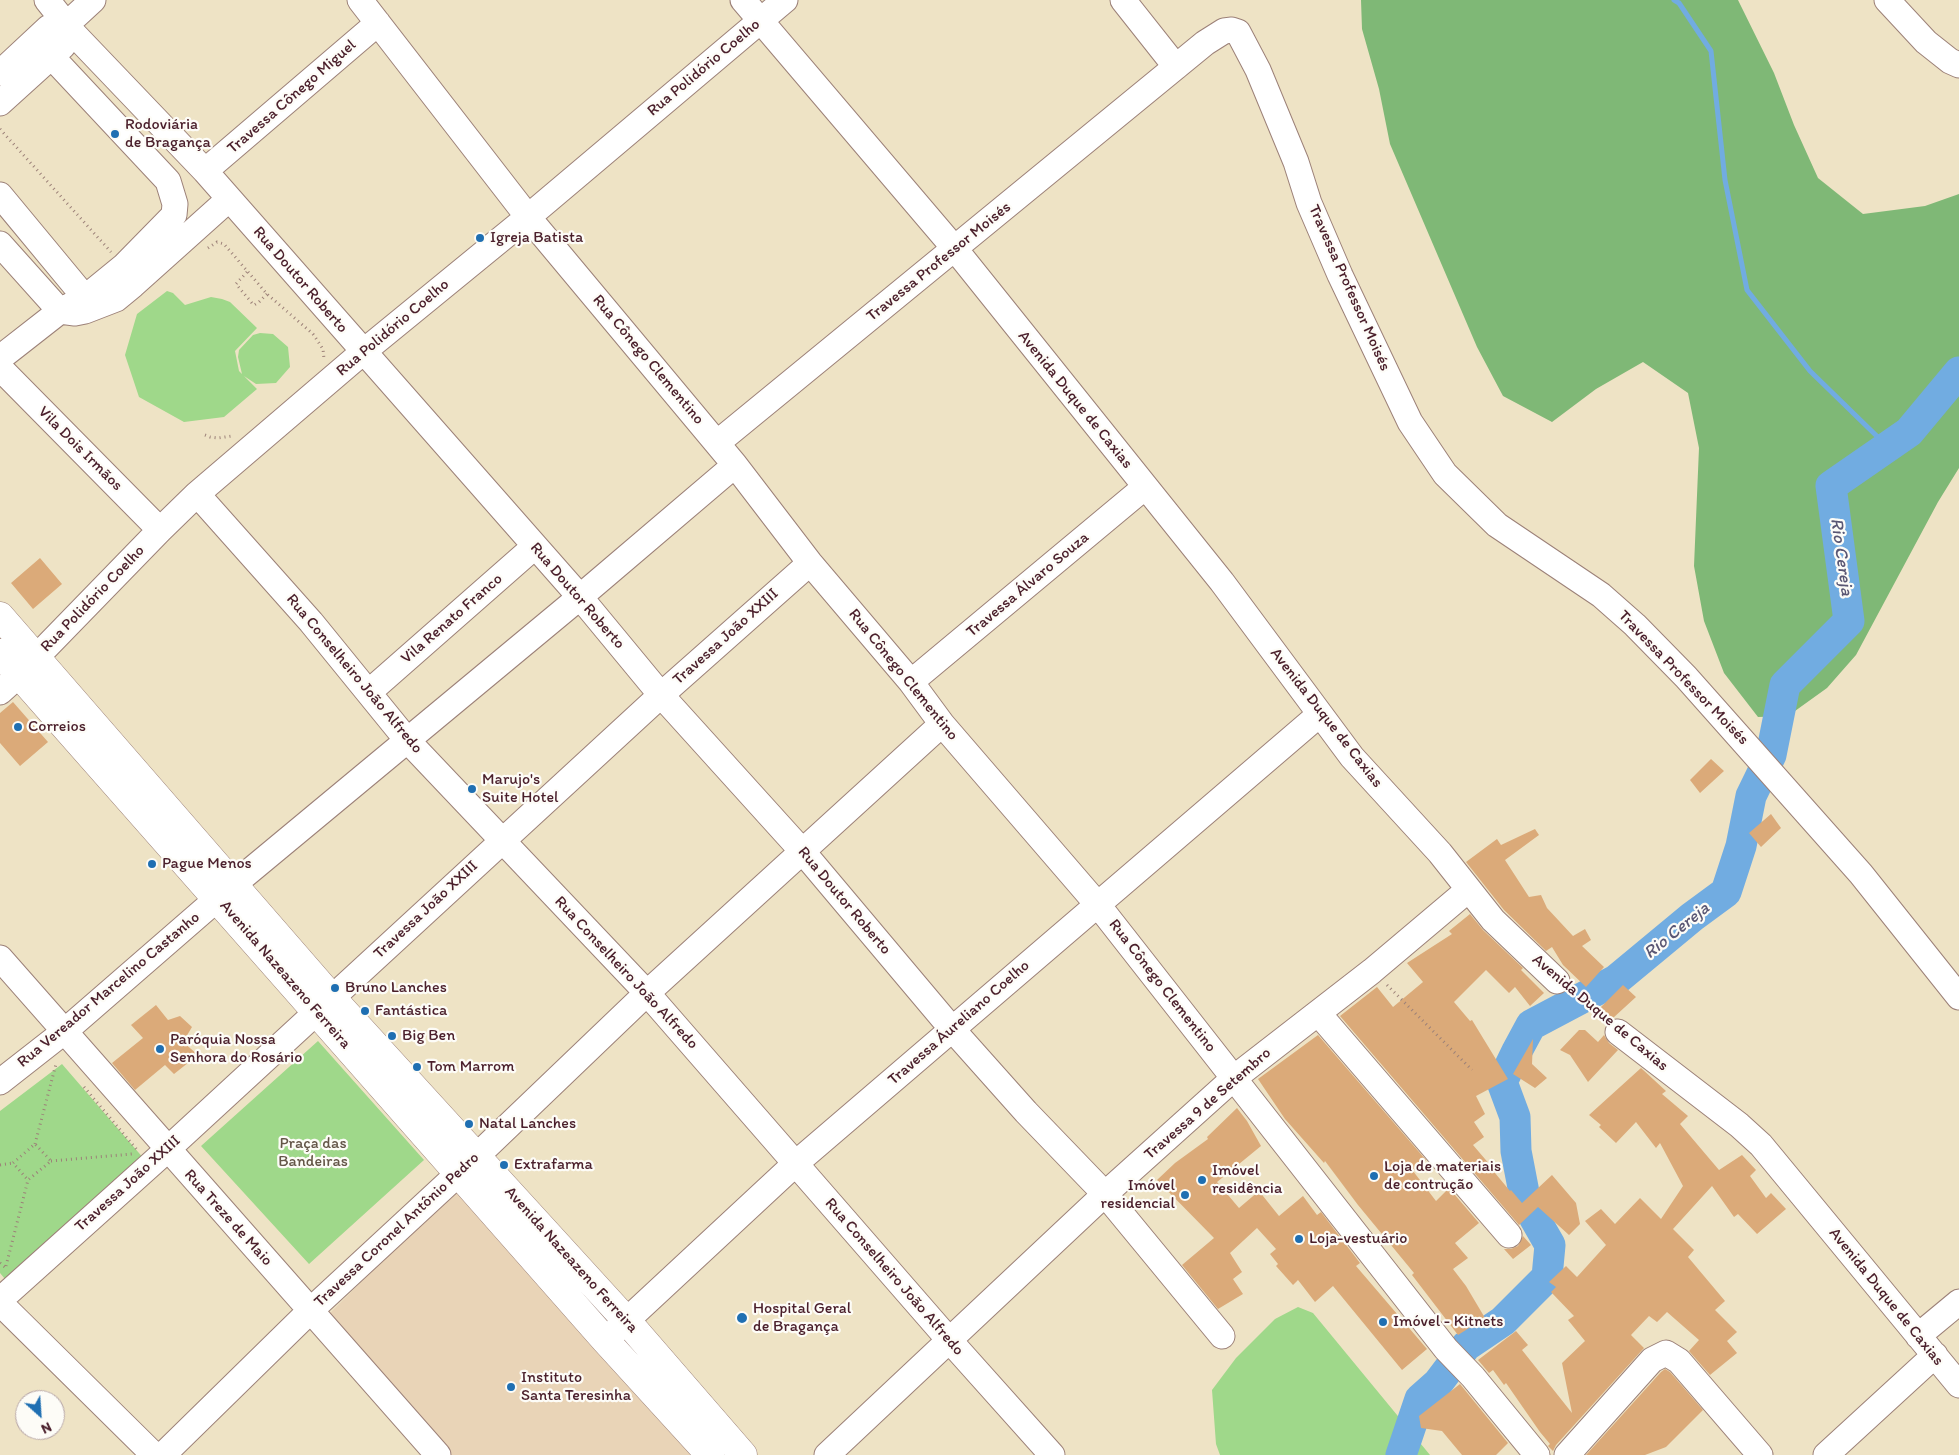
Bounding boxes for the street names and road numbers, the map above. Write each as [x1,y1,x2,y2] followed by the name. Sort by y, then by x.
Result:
[644,15,764,121] street label: Rua Polidório Coelho
[224,36,360,158] street label: Travessa Cônego Miguel
[863,198,1015,326] street label: Travessa Professor Moisés
[1304,202,1394,374] street label: Travessa Professor Moisés
[248,223,352,337] street label: Rua Doutor Roberto
[333,275,453,381] street label: Rua Polidório Coelho
[588,291,708,429] street label: Rua Cônego Clementino
[1013,327,1137,473] street label: Avenida Duque de Caxias
[34,403,126,495] street label: Vila Dois Irmãos
[963,528,1093,642] street label: Travessa Álvaro Souza
[525,539,629,653] street label: Rua Doutor Roberto
[37,541,149,657] street label: Rua Polidório Coelho
[397,570,507,668] street label: Vila Renato Franco
[669,585,783,689] street label: Travessa João XXIII
[282,590,426,758] street label: Rua Conselheiro João Alfredo
[844,605,962,745] street label: Rua Cônego Clementino
[1614,607,1752,749] street label: Travessa Professor Moisés
[1265,644,1387,792] street label: Avenida Duque de Caxias
[793,843,895,959] street label: Rua Doutor Roberto
[370,857,482,963] street label: Travessa João XXIII
[550,892,702,1054] street label: Rua Conselheiro João Alfredo
[215,897,355,1053] street label: Avenida Nazeazeno Ferreira
[14,908,204,1072] street label: Rua Vereador Marcelino Castanho
[1104,916,1220,1056] street label: Rua Cônego Clementino
[1528,950,1672,1076] street label: Avenida Duque de Caxias
[884,956,1034,1090] street label: Travessa Áureliano Coelho
[1141,1044,1275,1164] street label: Travessa 9 de Setembro
[71,1132,185,1236] street label: Travessa João XXIII
[310,1148,484,1312] street label: Travessa Coronel Antônio Pedro
[180,1166,276,1270] street label: Rua Treze de Maio
[500,1183,642,1337] street label: Avenida Nazeazeno Ferreira
[820,1194,968,1360] street label: Rua Conselheiro João Alfredo
[1824,1224,1948,1370] street label: Avenida Duque de Caxias

